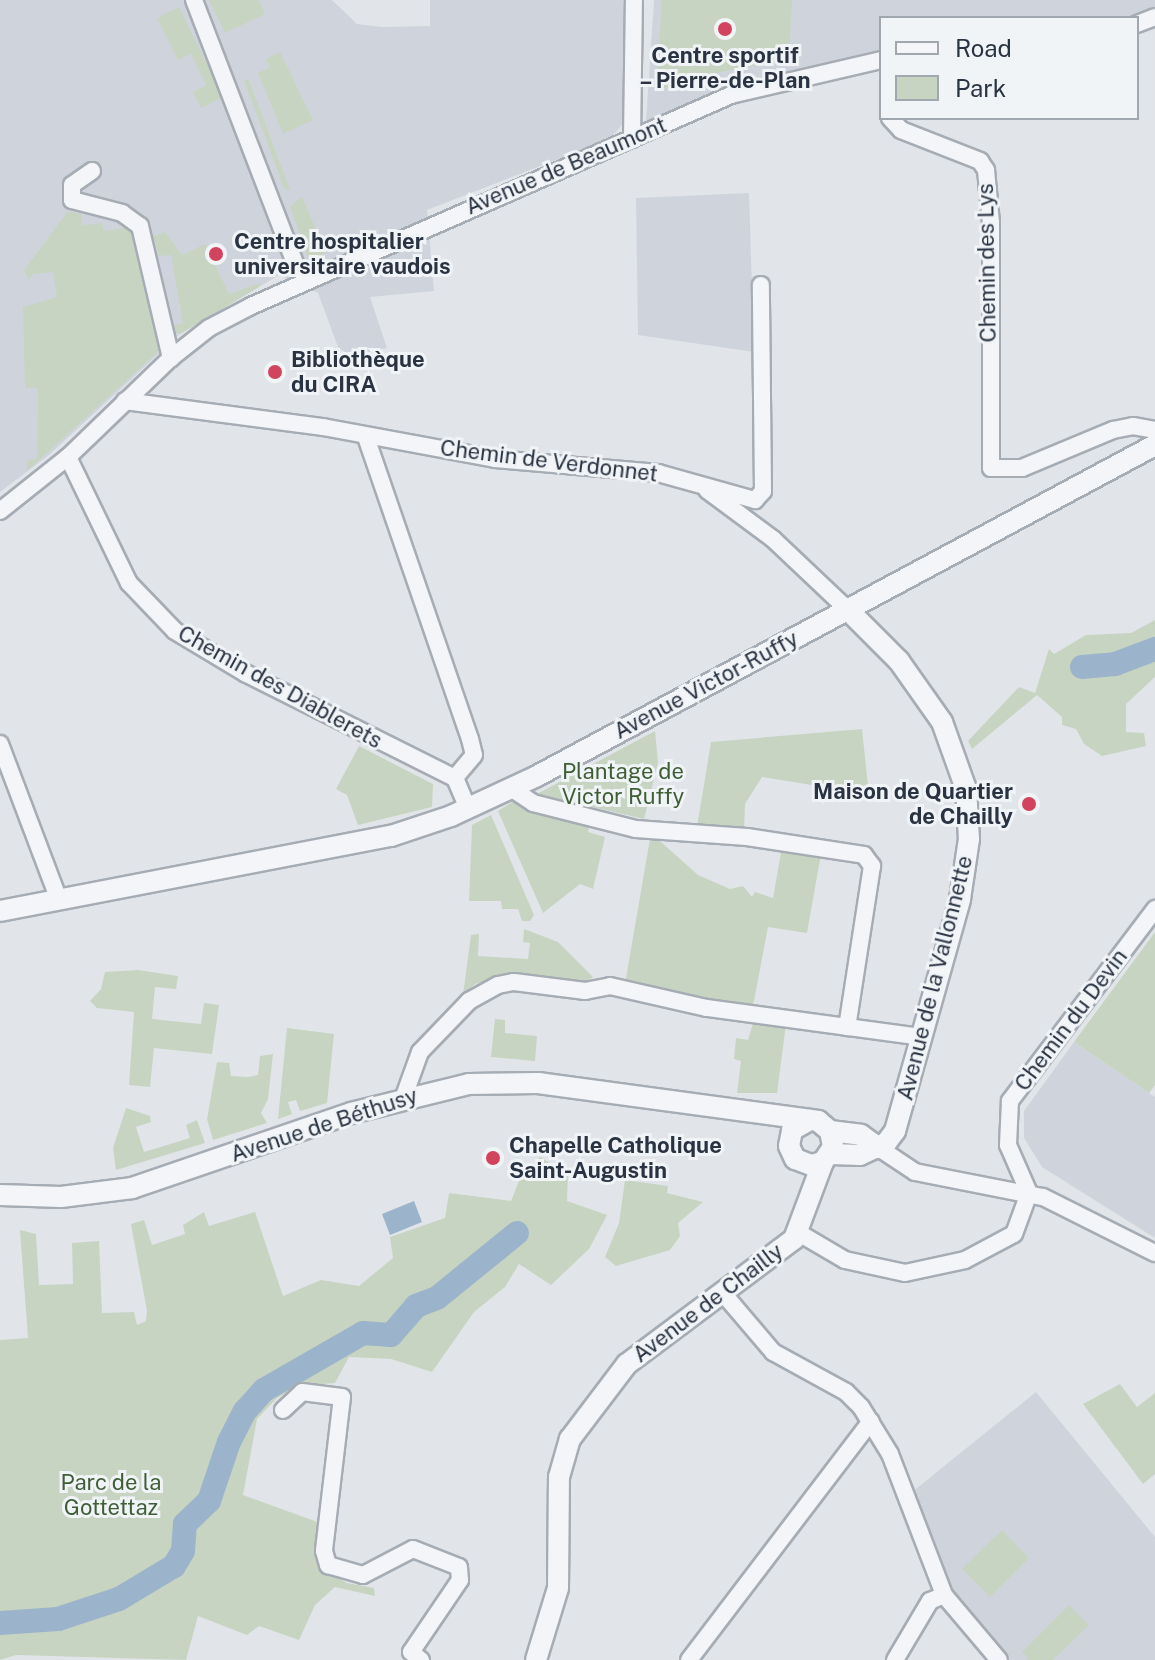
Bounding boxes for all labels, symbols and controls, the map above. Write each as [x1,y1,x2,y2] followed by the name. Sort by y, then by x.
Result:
[879,16,1139,120] legend
[716,20,734,38] marker: Centre sportif – Pierre-de-Plan
[955,34,1012,62] text: Road
[639,42,811,94] place label: Centre sportif – Pierre-de-Plan
[955,74,1006,102] text: Park
[461,112,671,220] street label: Avenue de Beaumont
[972,183,1002,343] street label: Chemin des Lys
[234,228,451,280] place label: Centre hospitalier universitaire vaudois
[205,243,227,265] marker: Centre hospitalier universitaire vaudois
[291,346,425,398] place label: Bibliothèque du CIRA
[266,363,284,381] marker: Bibliothèque du CIRA
[438,434,660,488] street label: Chemin de Verdonnet
[173,620,387,754] street label: Chemin des Diablerets
[609,625,803,745] street label: Avenue Victor-Ruffy
[562,758,684,810] park label: Plantage de Victor Ruffy
[813,778,1013,830] place label: Maison de Quartier de Chailly
[1020,795,1038,813] marker: Maison de Quartier de Chailly
[892,852,978,1104] street label: Avenue de la Vallonnette
[1009,944,1133,1096] street label: Chemin du Devin
[227,1082,421,1168] street label: Avenue de Béthusy
[509,1132,722,1184] place label: Chapelle Catholique Saint-Augustin
[484,1149,502,1167] marker: Chapelle Catholique Saint-Augustin
[627,1238,789,1368] street label: Avenue de Chailly
[60,1469,162,1520] park label: Parc de la Gottettaz

